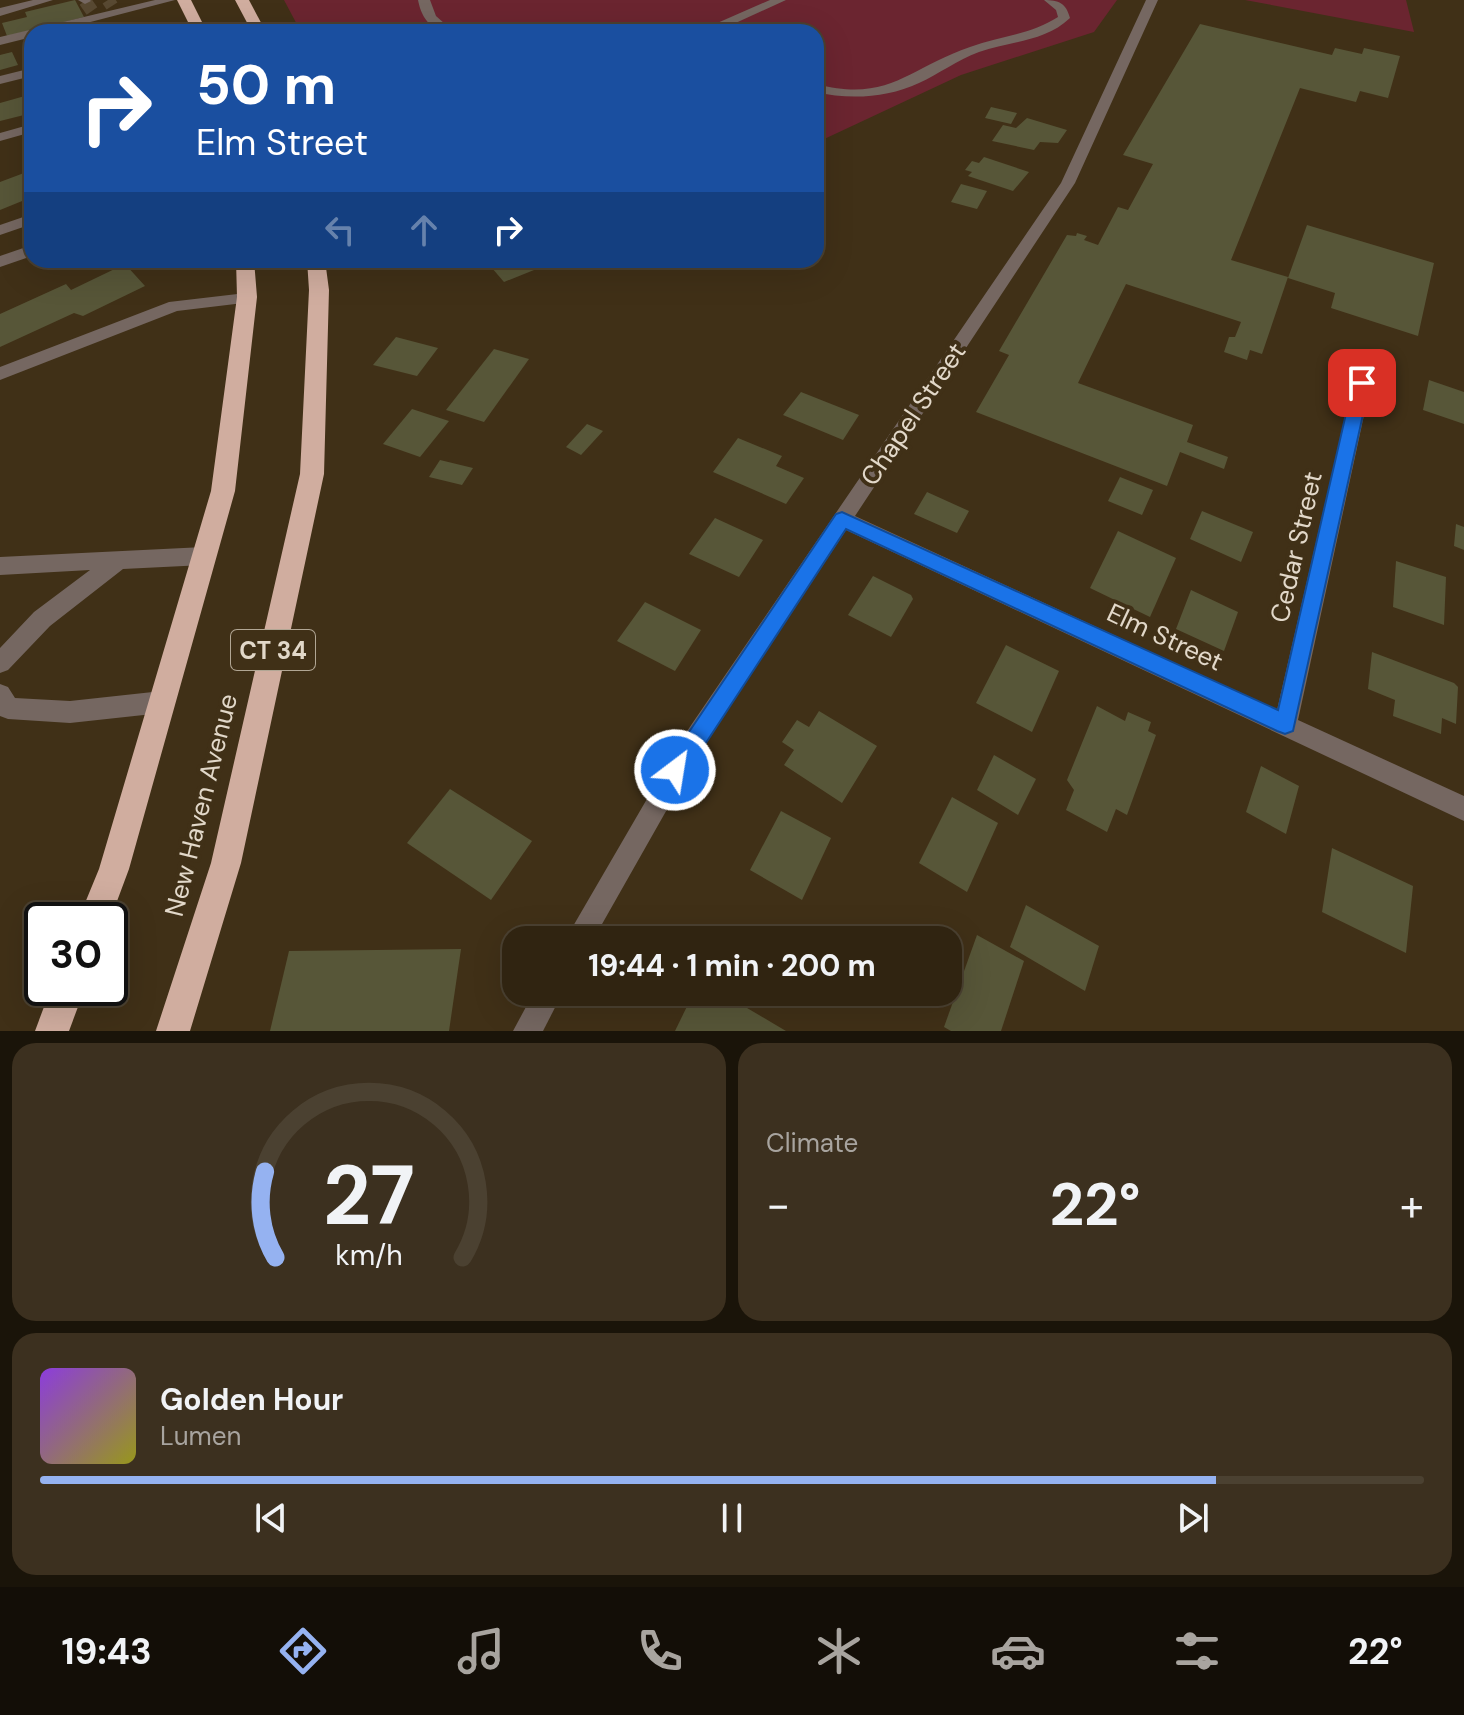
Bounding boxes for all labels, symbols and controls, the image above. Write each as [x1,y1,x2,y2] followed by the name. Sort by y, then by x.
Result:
[196,48,336,121] text: 50 m
[64,56,168,160] icon: right
[196,119,368,166] text: Elm Street
[318,208,362,252] icon: left
[402,208,446,252] icon: ahead
[486,208,530,252] icon: right
[853,336,973,492] street label: Chapel Street
[1328,349,1396,417] pin
[1340,361,1384,405] icon: arrive
[1262,468,1330,626] street label: Cedar Street
[1102,595,1228,679] street label: Elm Street
[231,630,315,670] road number: CT 34
[157,690,245,920] street label: New Haven Avenue
[633,728,717,812] position arrow
[24,902,128,1006] speed limit sign: 30
[588,946,876,985] text: 19:44 · 1 min · 200 m
[766,1126,858,1160] text: Climate
[323,1141,415,1250] text: 27
[1049,1165,1141,1244] text: 22°
[766,1176,790,1234] text: −
[1400,1176,1424,1234] text: +
[335,1237,403,1274] text: km/h
[160,1380,343,1419] text: Golden Hour
[160,1419,241,1453] text: Lumen
[249,1496,293,1540] icon: previous
[710,1496,754,1540] icon: pause
[1171,1496,1215,1540] icon: next
[275,1623,331,1679] icon: directions
[453,1623,509,1679] icon: music
[632,1623,688,1679] icon: phone
[811,1623,867,1679] icon: climate
[990,1623,1046,1679] icon: car
[1169,1623,1225,1679] icon: filters
[61,1628,152,1675] text: 19:43
[1348,1628,1403,1675] text: 22°

